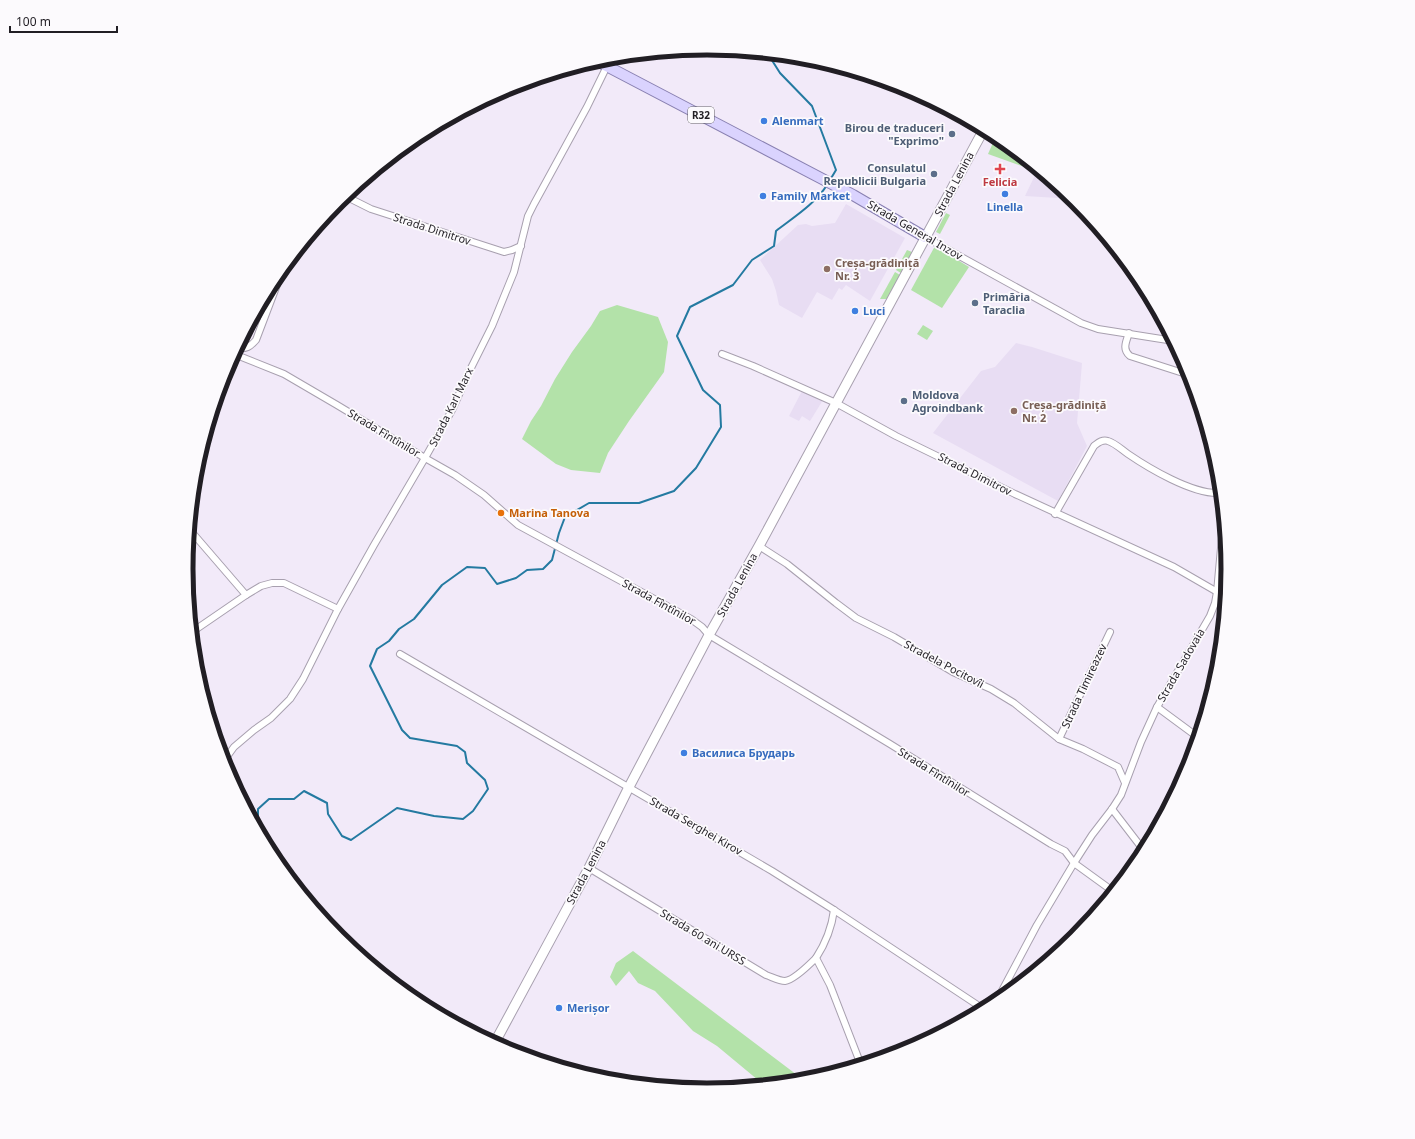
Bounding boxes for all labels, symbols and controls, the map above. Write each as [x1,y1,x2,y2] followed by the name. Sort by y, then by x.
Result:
[10,8,117,34] scale bar
[16,13,51,30] text: 100 m
[688,107,714,123] road number: R32
[772,113,824,128] place label: Alenmart
[759,116,769,126] marker: Alenmart
[845,120,944,148] place label: Birou de traduceri "Exprimo"
[947,129,957,139] marker: Birou de traduceri "Exprimo"
[930,149,977,219] street label: Strada Lenina
[823,160,926,188] place label: Consulatul Republicii Bulgaria
[995,164,1005,174] marker: Felicia
[929,169,939,179] marker: Consulatul Republicii Bulgaria
[983,174,1017,189] place label: Felicia
[771,188,850,203] place label: Family Market
[1000,189,1010,199] marker: Linella
[758,191,768,201] marker: Family Market
[865,196,966,263] street label: Strada General Inzov
[987,199,1023,214] place label: Linella
[392,209,473,248] street label: Strada Dimitrov
[835,255,919,283] place label: Creșa-grădiniță Nr. 3
[822,264,832,274] marker: Creșa-grădiniță Nr. 3
[983,289,1030,317] place label: Primăria Taraclia
[970,298,980,308] marker: Primăria Taraclia
[863,303,885,318] place label: Luci
[850,306,860,316] marker: Luci
[425,365,476,449] street label: Strada Karl Marx
[912,387,983,415] place label: Moldova Agroindbank
[899,396,909,406] marker: Moldova Agroindbank
[1022,397,1106,425] place label: Creșa-grădiniță Nr. 2
[345,405,424,460] street label: Strada Fîntînilor
[1009,406,1019,416] marker: Creșa-grădiniță Nr. 2
[936,449,1015,499] street label: Strada Dimitrov
[509,505,590,520] place label: Marina Tanova
[496,508,506,518] marker: Marina Tanova
[713,550,760,619] street label: Strada Lenina
[620,575,699,628] street label: Strada Fîntînilor
[1153,625,1208,704] street label: Strada Sadovaia
[902,636,987,691] street label: Stradela Pocitovîi
[1057,641,1110,731] street label: Strada Timireazev
[895,743,973,800] street label: Strada Fîntînilor
[692,745,796,760] place label: Василиса Брударь
[679,748,689,758] marker: Василиса Брударь
[647,793,746,858] street label: Strada Serghei Kirov
[562,837,609,907] street label: Strada Lenina
[658,905,749,968] street label: Strada 60 ani URSS
[567,1000,610,1015] place label: Merișor
[554,1003,564,1013] marker: Merișor

